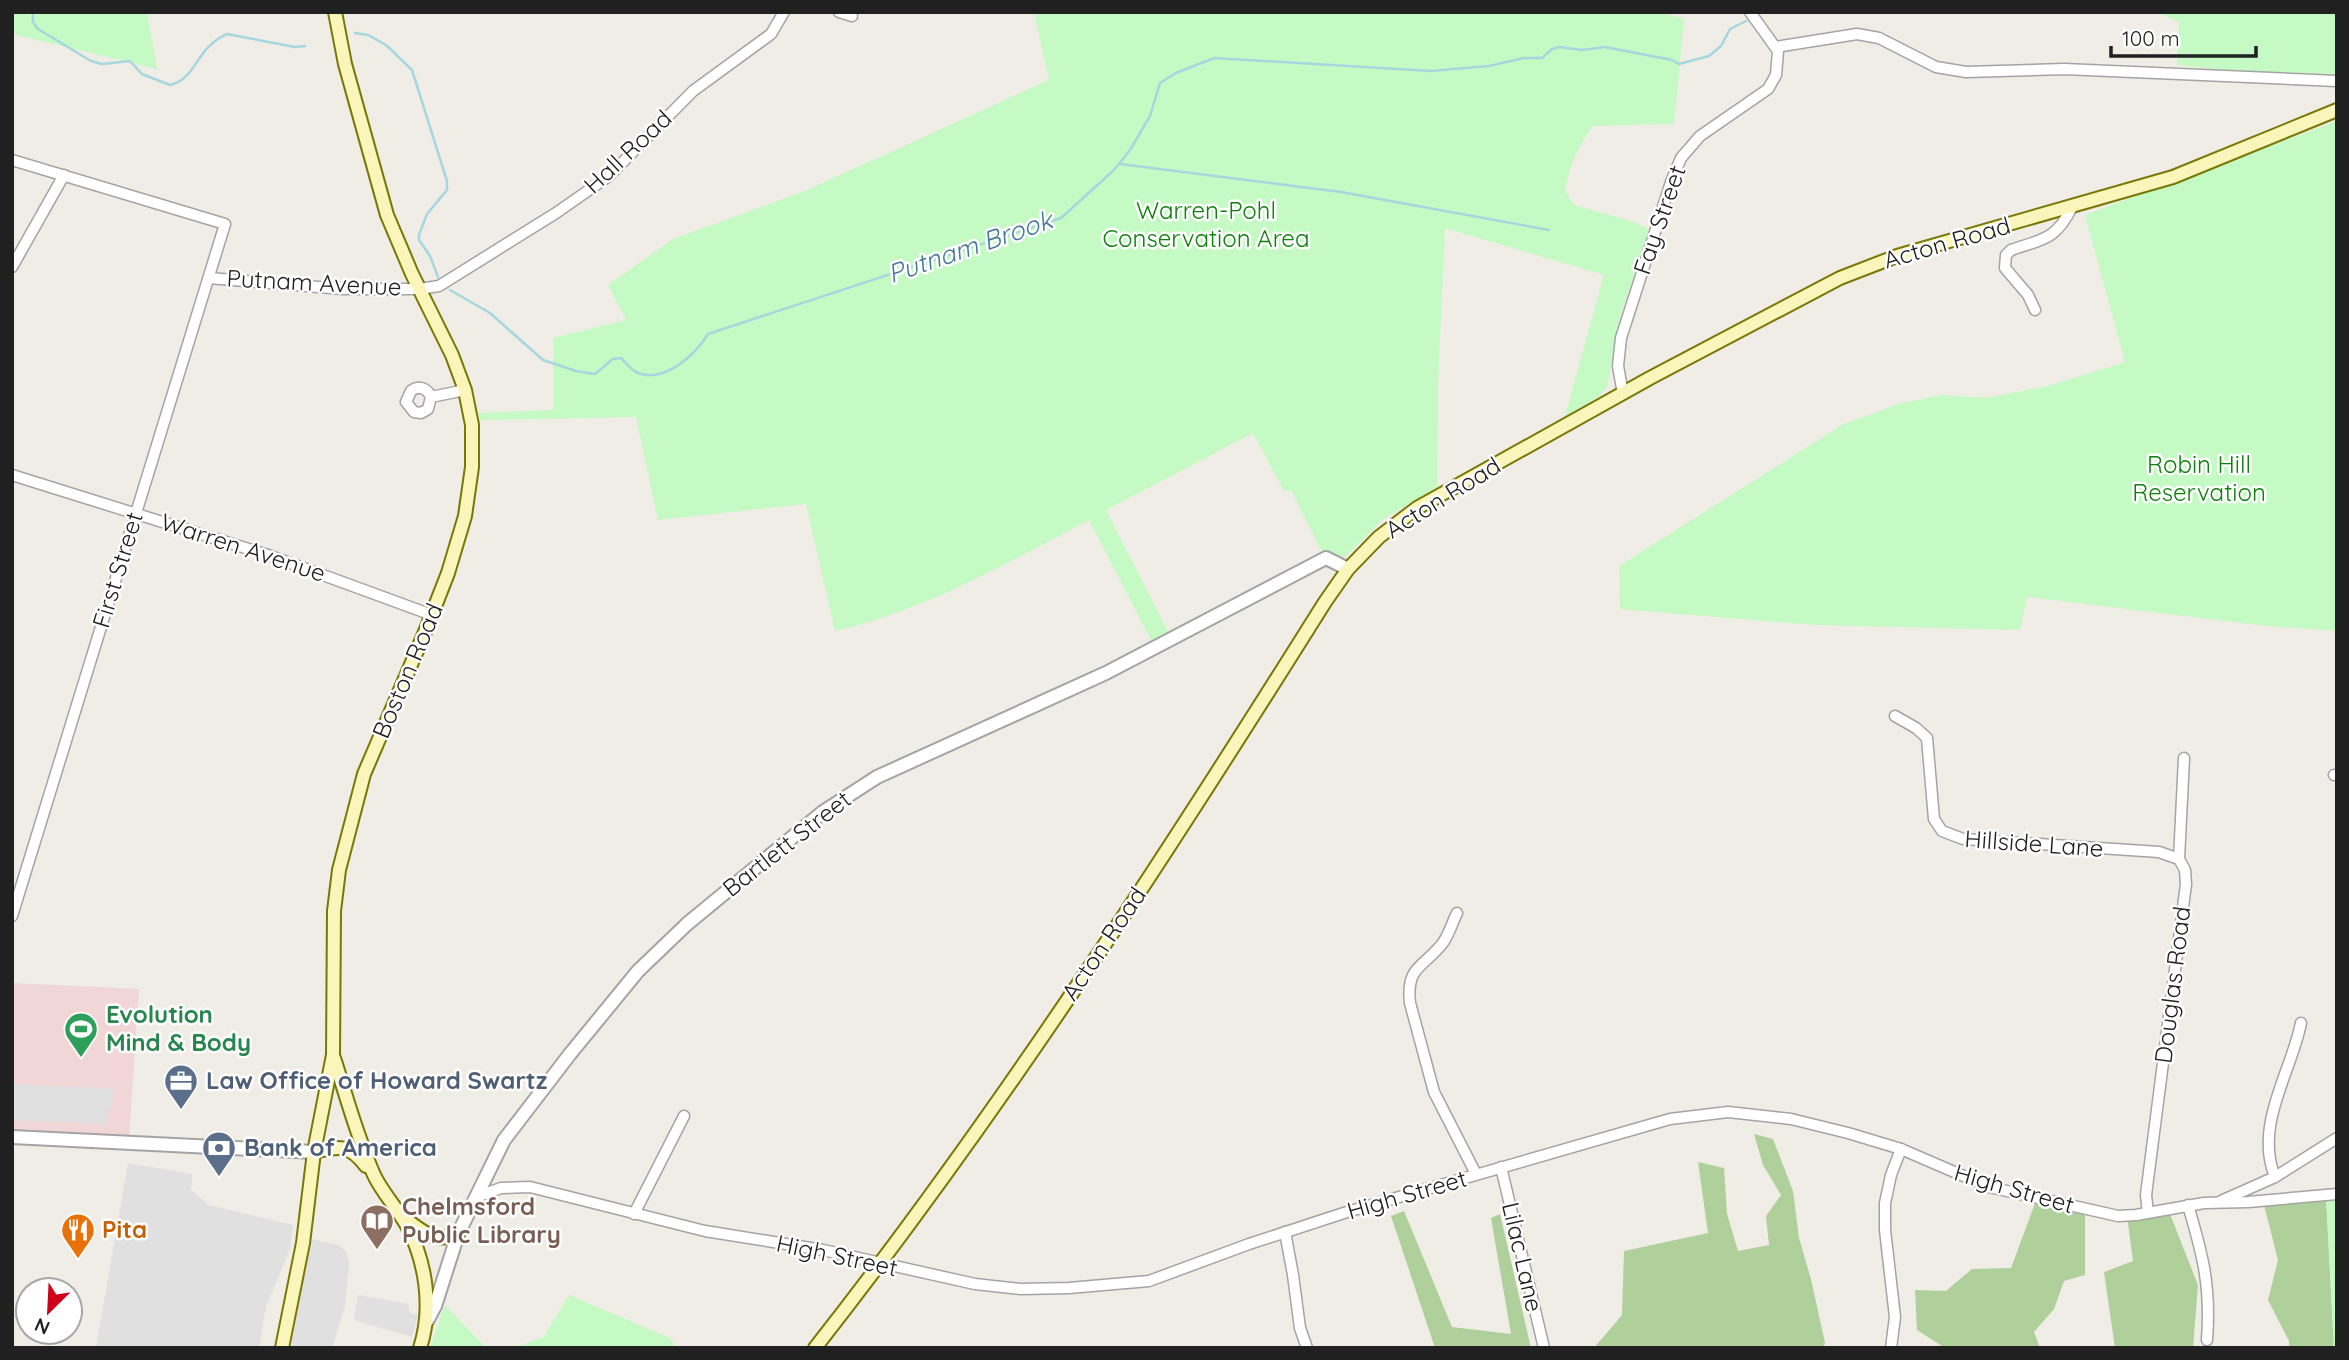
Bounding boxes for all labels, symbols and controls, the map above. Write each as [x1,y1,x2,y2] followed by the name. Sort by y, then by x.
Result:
[2111,14,2256,58] scale bar
[2122,25,2180,51] text: 100 m
[577,103,677,199] street label: Hall Road
[1626,161,1692,278] street label: Fay Street
[1102,195,1310,253] park label: Warren-Pohl Conservation Area
[883,202,1059,290] water label: Putnam Brook
[1880,210,2014,274] street label: Acton Road
[226,262,402,302] street label: Putnam Avenue
[2132,449,2266,507] park label: Robin Hill Reservation
[1379,450,1506,544] street label: Acton Road
[157,506,330,588] street label: Warren Avenue
[85,508,149,631] street label: First Street
[365,599,449,743] street label: Boston Road
[716,784,857,903] street label: Bartlett Street
[1964,823,2105,863] street label: Hillside Lane
[1054,881,1152,1006] street label: Acton Road
[2148,905,2197,1065] street label: Douglas Road
[106,999,251,1057] place label: Evolution Mind & Body
[62,1010,100,1059] sports icon: Evolution Mind & Body
[162,1062,200,1111] office icon: Law Office of Howard Swartz
[206,1065,548,1095] place label: Law Office of Howard Swartz
[200,1129,238,1178] bank icon: Bank of America
[244,1132,437,1162] place label: Bank of America
[1951,1157,2078,1219] street label: High Street
[1343,1163,1470,1225] street label: High Street
[402,1191,561,1249] place label: Chelmsford Public Library
[1496,1199,1550,1315] street label: Lilac Lane
[358,1202,396,1251] library icon: Chelmsford Public Library
[59,1211,97,1260] restaurant icon: Pita
[102,1214,147,1244] place label: Pita
[774,1228,901,1282] street label: High Street
[14,1276,84,1346] north arrow
[31,1313,53,1340] text: N

